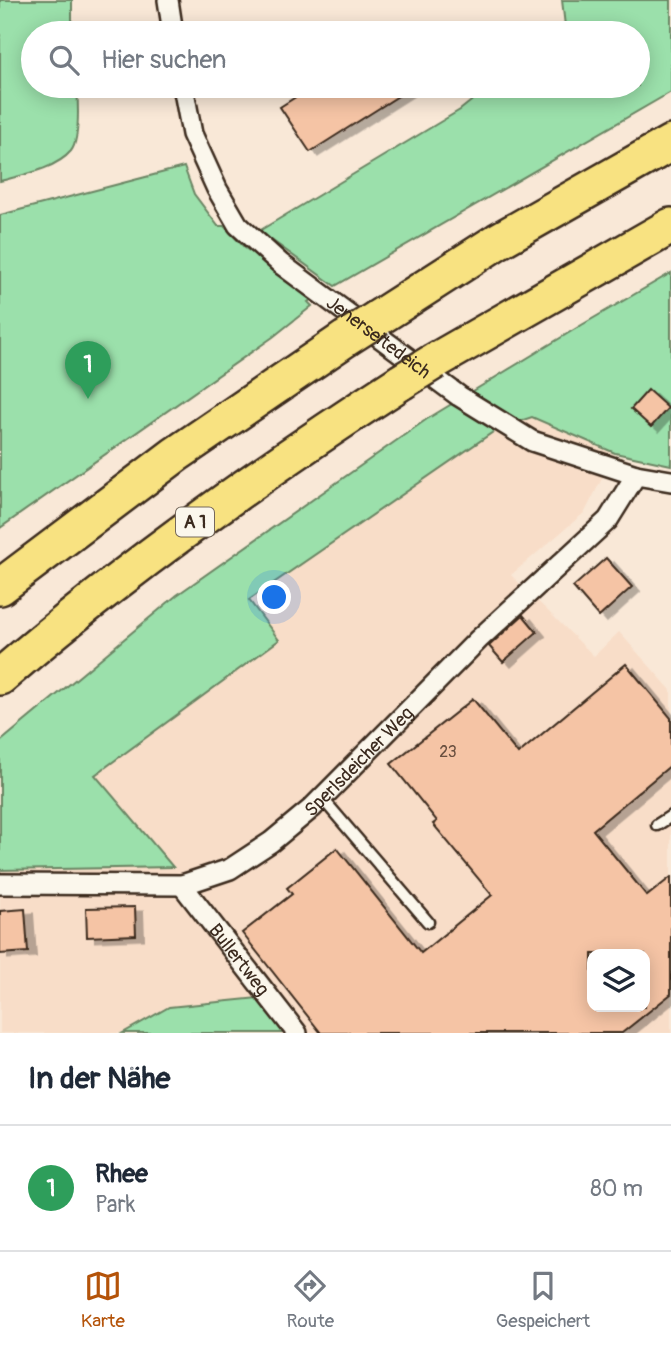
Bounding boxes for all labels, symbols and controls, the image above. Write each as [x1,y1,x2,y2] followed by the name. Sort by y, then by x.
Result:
[21,21,650,98] search box
[45,41,83,79] icon: search
[101,44,226,76] text: Hier suchen
[321,291,436,384] street label: Jenerseitedeich
[65,341,111,399] pin: 1
[176,508,214,536] road number: A 1
[257,580,291,614] your location
[300,702,419,822] street label: Sperlsdeicher Weg
[439,742,457,762] house number: 23
[203,919,274,1001] street label: Bullertweg
[587,949,650,1012] map controls
[587,949,650,1012] button: layers
[28,1060,170,1097] text: In der Nähe
[95,1158,148,1190] text: Rhee
[47,1174,56,1203] text: 1
[590,1174,643,1203] text: 80 m
[95,1190,135,1219] text: Park
[81,1267,125,1333] tab: Karte
[286,1267,334,1333] tab: Route
[496,1267,590,1333] tab: Gespeichert

